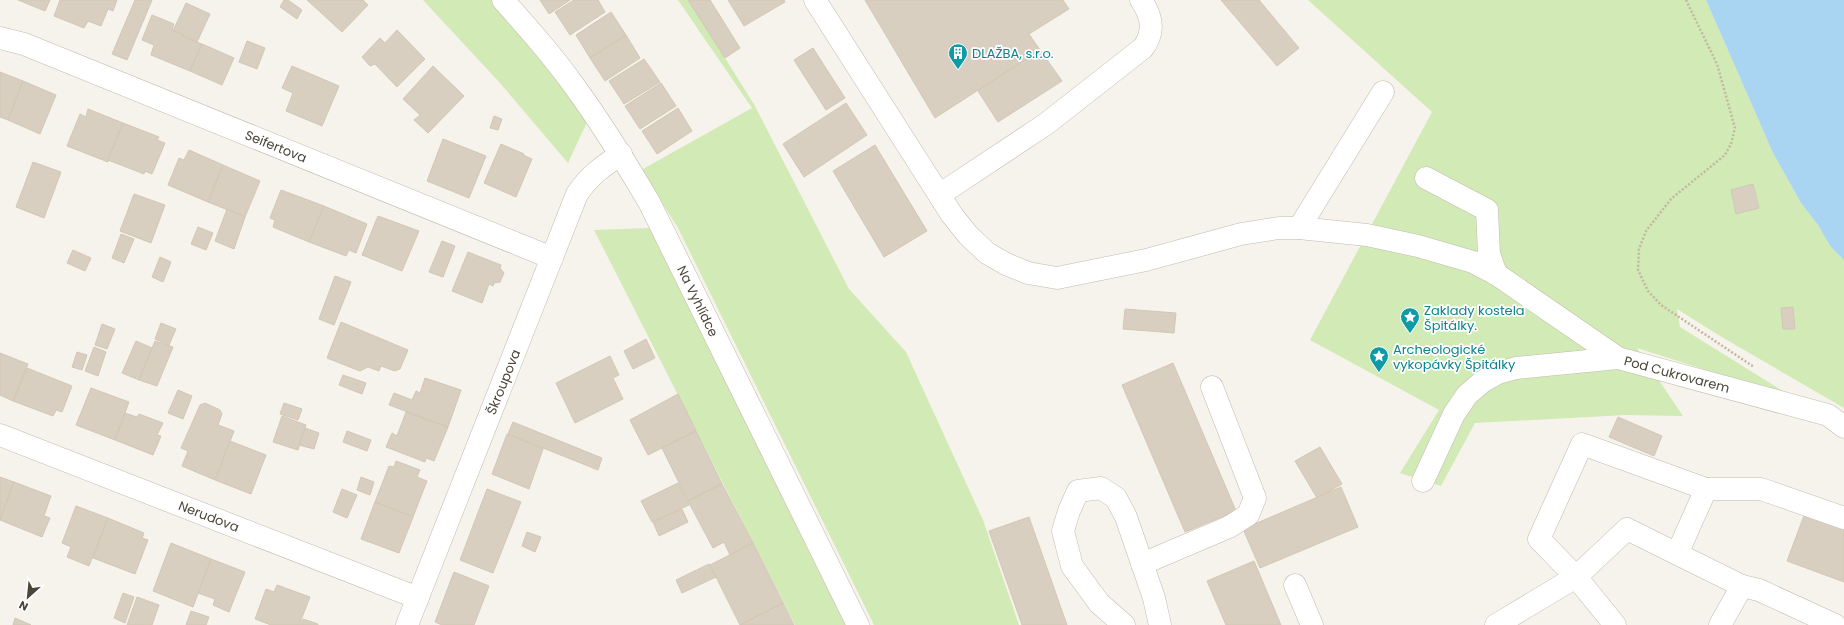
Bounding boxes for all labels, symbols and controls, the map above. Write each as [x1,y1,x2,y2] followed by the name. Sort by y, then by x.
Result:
[947,42,969,70] building icon: DLAŽBA, s.r.o.
[972,44,1054,63] place label: DLAŽBA, s.r.o.
[242,125,310,167] street label: Seifertova
[672,262,723,340] street label: Na Vyhlídce
[1424,301,1525,335] place label: Zaklady kostela Špitálky.
[1399,306,1421,334] place icon: Zaklady kostela Špitálky.
[1393,340,1516,374] place label: Archeologické vykopávky Špitálky
[1368,345,1390,373] place icon: Archeologické vykopávky Špitálky
[482,347,525,418] street label: Škroupova
[1622,351,1732,398] street label: Pod Cukrovarem
[176,496,242,537] street label: Nerudova
[8,577,48,617] north arrow
[16,597,31,615] text: N

